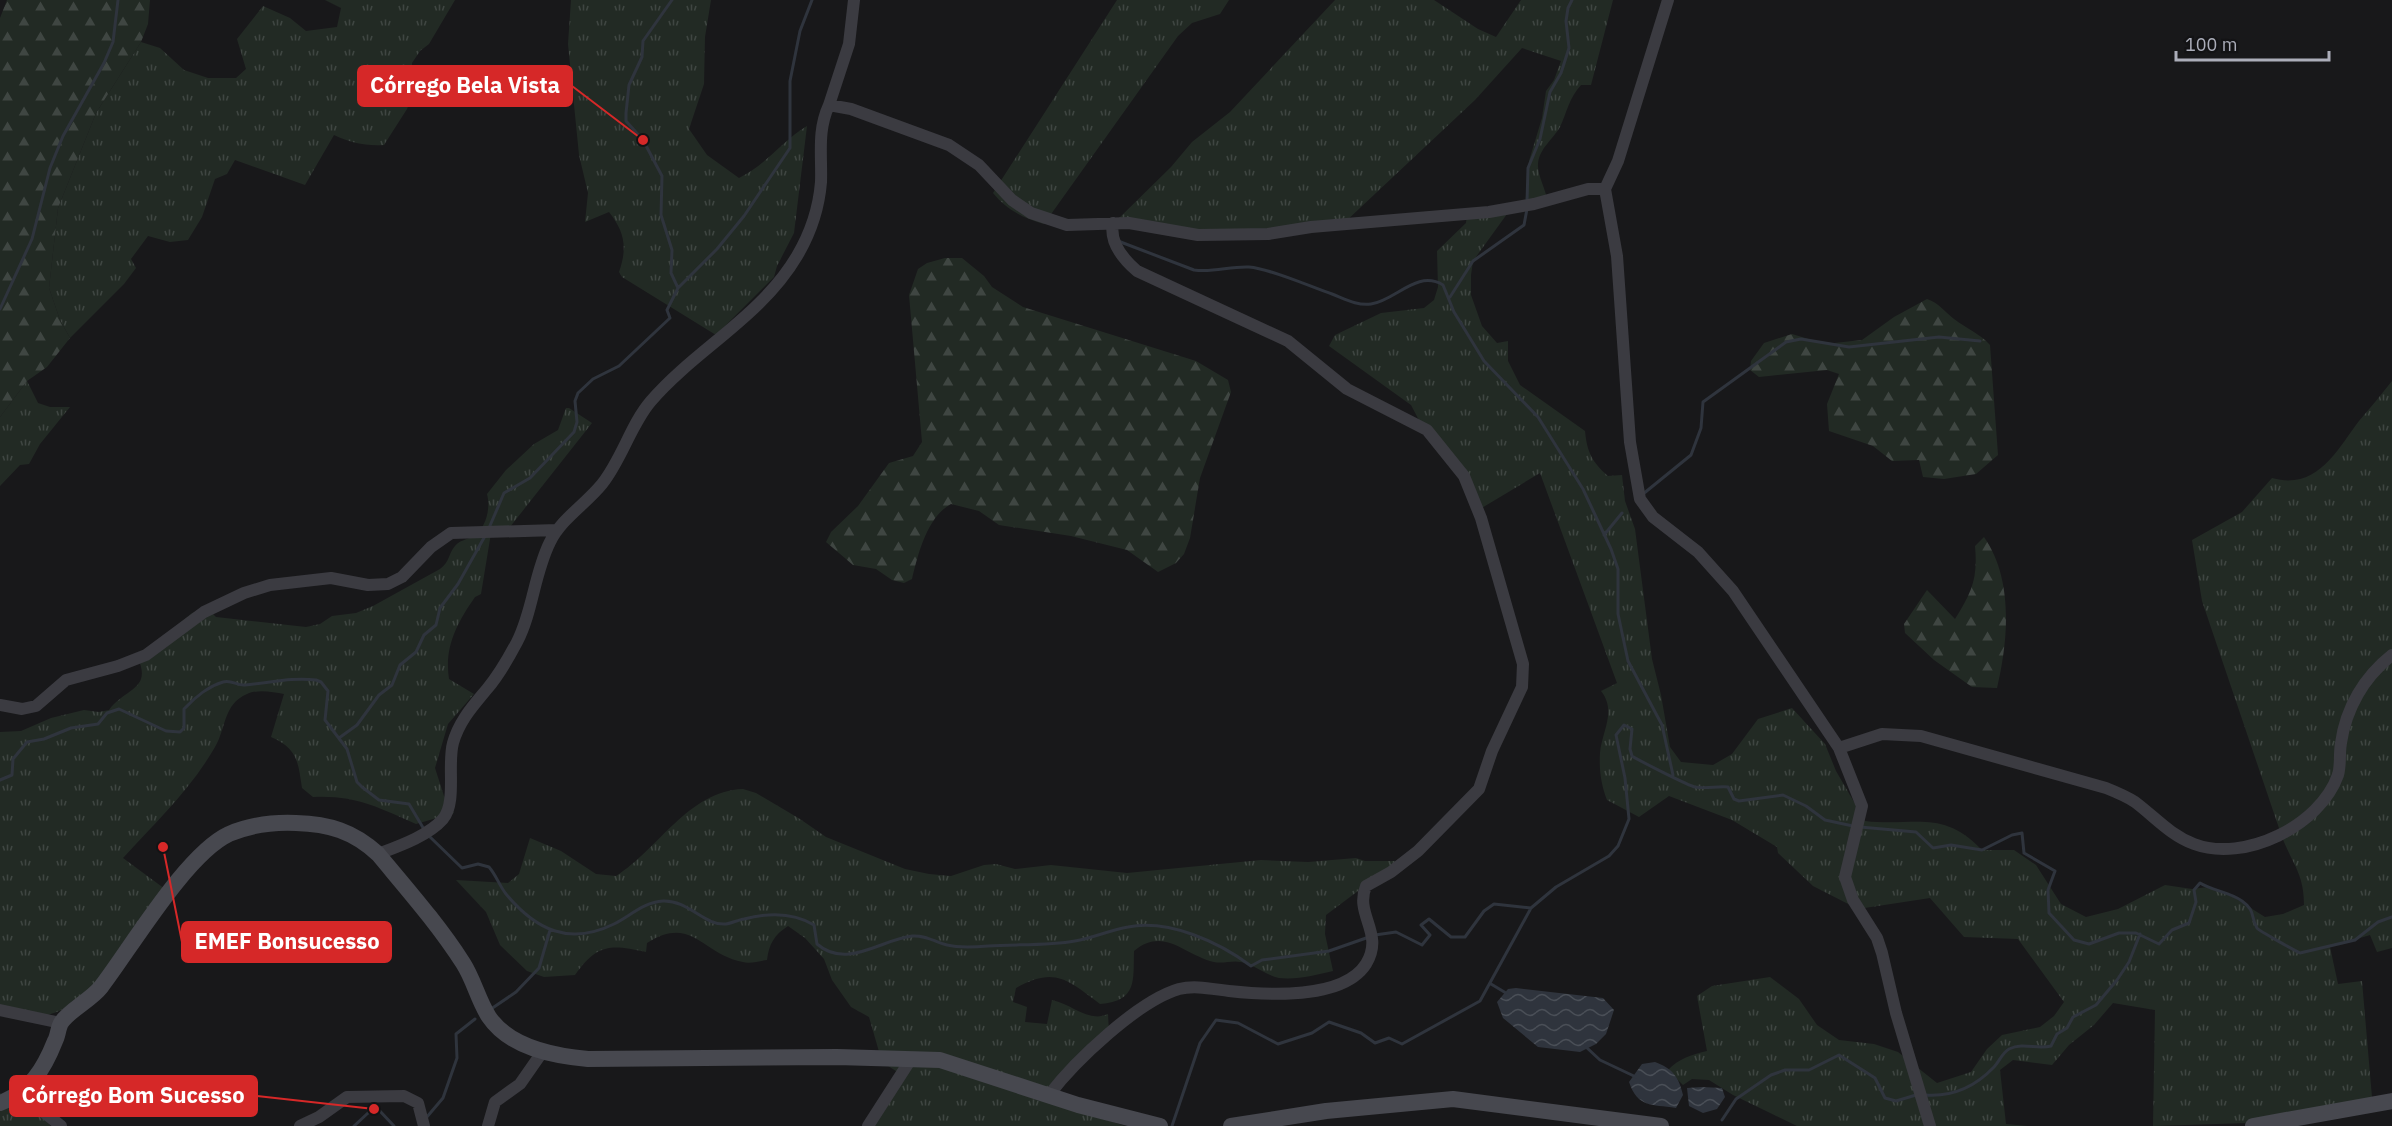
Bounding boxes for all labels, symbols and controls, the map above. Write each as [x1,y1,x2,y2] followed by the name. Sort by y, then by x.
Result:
[2176,24,2329,62] scale bar
[2185,33,2237,56] text: 100 m
[358,66,572,106] callout: Córrego Bela Vista
[370,70,560,99] text: Córrego Bela Vista
[182,922,391,962] callout: EMEF Bonsucesso
[194,926,380,955] text: EMEF Bonsucesso
[10,1076,257,1116] callout: Córrego Bom Sucesso
[21,1080,245,1109] text: Córrego Bom Sucesso

